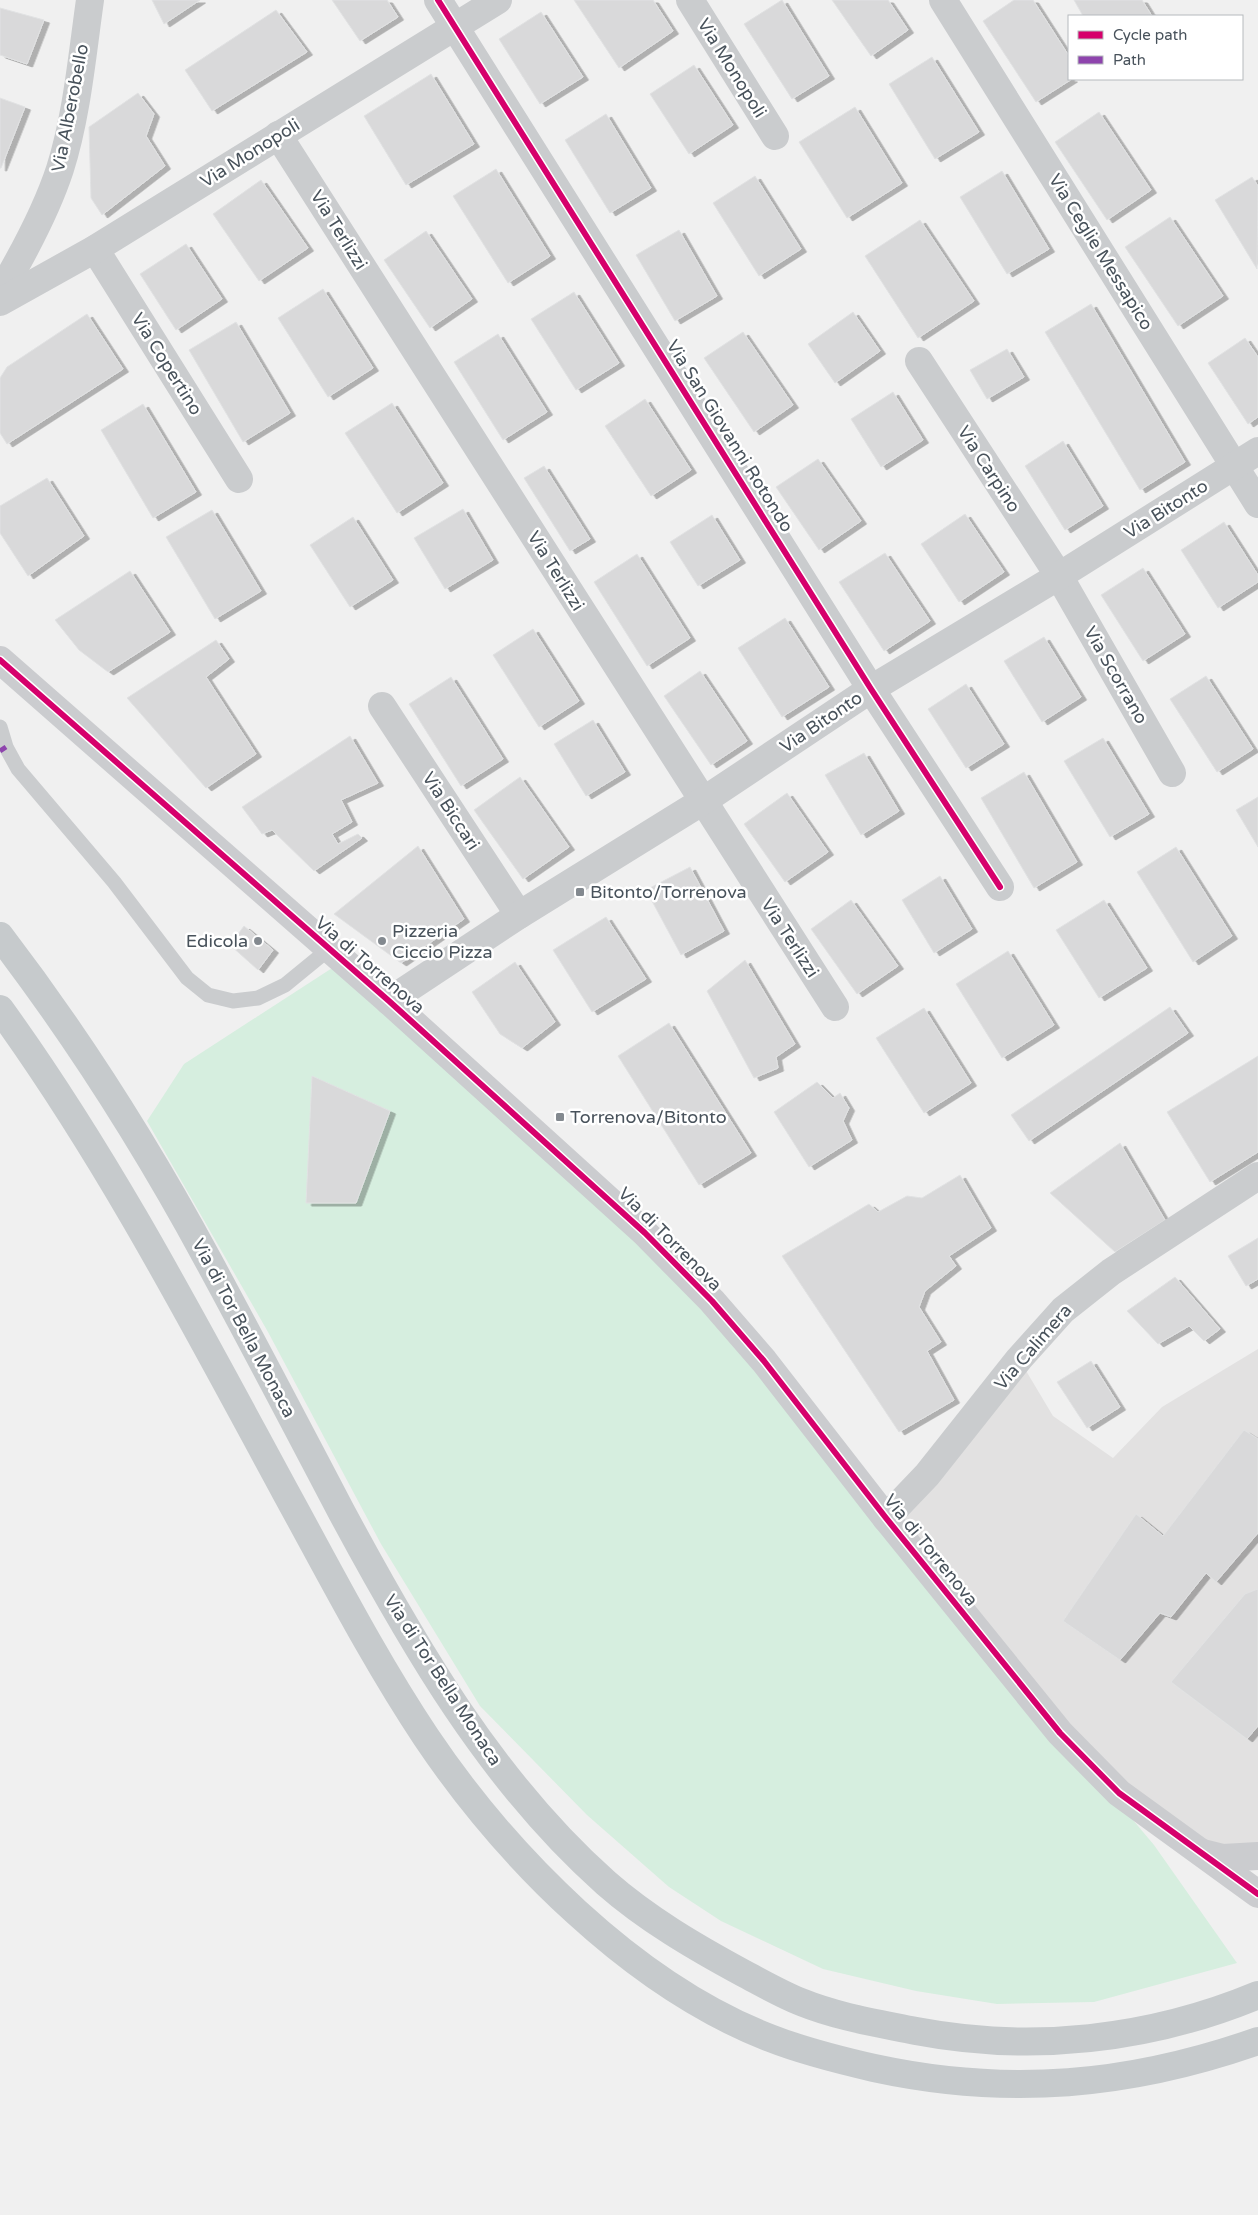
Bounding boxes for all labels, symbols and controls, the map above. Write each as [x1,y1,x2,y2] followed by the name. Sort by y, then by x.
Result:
[693,14,771,122] street label: Via Monopoli
[1068,15,1243,80] legend
[1113,26,1187,44] text: Cycle path
[47,42,93,174] street label: Via Alberobello
[1113,51,1146,69] text: Path
[196,114,304,192] street label: Via Monopoli
[1044,170,1158,334] street label: Via Ceglie Messapico
[306,186,372,274] street label: Via Terlizzi
[127,309,207,419] street label: Via Copertino
[662,336,798,536] street label: Via San Giovanni Rotondo
[953,422,1025,516] street label: Via Carpino
[1120,475,1212,543] street label: Via Bitonto
[523,527,589,615] street label: Via Terlizzi
[1079,622,1153,728] street label: Via Scorrano
[776,686,866,758] street label: Via Bitonto
[418,768,484,854] street label: Via Biccari
[590,881,747,903] place label: Bitonto/Torrenova
[574,886,586,898] marker: Bitonto/Torrenova
[756,894,824,982] street label: Via Terlizzi
[311,911,429,1019] street label: Via di Torrenova
[392,920,493,963] place label: Pizzeria Ciccio Pizza
[186,930,248,952] place label: Edicola
[252,935,264,947] marker: Edicola
[376,935,388,947] marker: Pizzeria Ciccio Pizza
[570,1106,727,1128] place label: Torrenova/Bitonto
[554,1111,566,1123] marker: Torrenova/Bitonto
[613,1182,727,1296] street label: Via di Torrenova
[187,1235,301,1421] street label: Via di Tor Bella Monaca
[990,1299,1076,1395] street label: Via Calimera
[879,1489,983,1611] street label: Via di Torrenova
[379,1590,507,1770] street label: Via di Tor Bella Monaca

